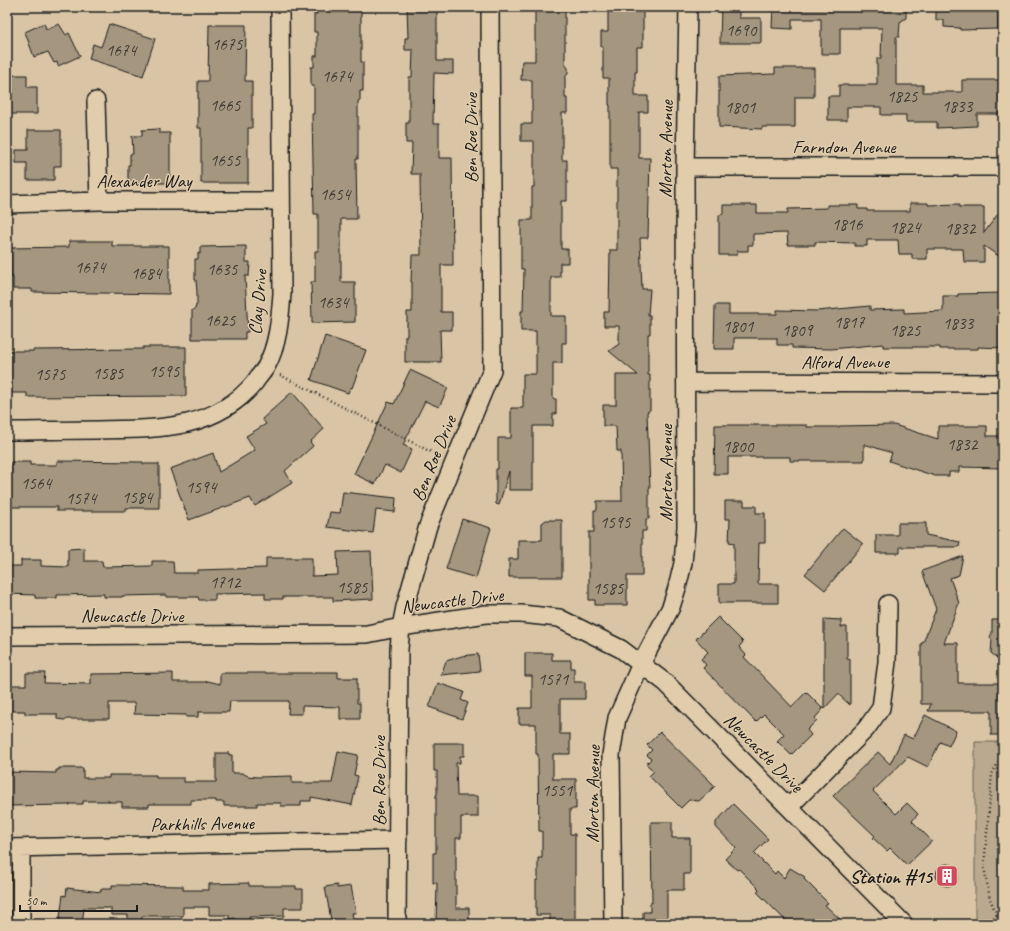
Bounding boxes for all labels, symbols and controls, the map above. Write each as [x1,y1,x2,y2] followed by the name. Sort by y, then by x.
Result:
[726,20,758,41] house number: 1690
[212,34,244,55] house number: 1675
[106,40,139,61] house number: 1674
[322,66,355,87] house number: 1674
[887,86,919,107] house number: 1825
[459,91,483,183] street label: Ben Roe Drive
[210,95,242,116] house number: 1665
[942,96,974,117] house number: 1833
[725,97,757,118] house number: 1801
[653,98,679,198] street label: Morton Avenue
[793,135,897,159] street label: Farndon Avenue
[210,150,242,171] house number: 1655
[96,169,193,193] street label: Alexander Way
[320,184,353,205] house number: 1654
[832,214,864,235] house number: 1816
[890,217,923,238] house number: 1824
[945,218,977,239] house number: 1832
[75,257,108,278] house number: 1674
[207,259,239,280] house number: 1635
[131,263,164,284] house number: 1684
[243,267,273,336] street label: Clay Drive
[318,292,351,313] house number: 1634
[205,310,237,331] house number: 1625
[834,312,866,333] house number: 1817
[943,313,975,334] house number: 1833
[723,316,755,337] house number: 1801
[782,320,814,341] house number: 1809
[890,320,922,341] house number: 1825
[801,350,891,374] street label: Alford Avenue
[149,361,181,382] house number: 1595
[93,363,125,384] house number: 1585
[35,364,67,385] house number: 1575
[406,410,463,505] street label: Ben Roe Drive
[654,423,678,522] street label: Morton Avenue
[947,434,979,455] house number: 1832
[723,436,755,457] house number: 1800
[21,473,54,494] house number: 1564
[186,477,219,498] house number: 1594
[122,487,155,508] house number: 1584
[66,488,99,509] house number: 1574
[600,512,632,533] house number: 1595
[210,572,242,593] house number: 1712
[337,577,369,598] house number: 1585
[593,578,625,599] house number: 1585
[400,583,506,619] street label: Newcastle Drive
[81,604,185,628] street label: Newcastle Drive
[538,669,570,690] house number: 1571
[719,708,809,799] street label: Newcastle Drive
[367,734,391,826] street label: Ben Roe Drive
[580,743,606,843] street label: Morton Avenue
[542,780,574,801] house number: 1551
[150,811,256,837] street label: Parkhills Avenue
[934,863,960,889] building icon: Station #15
[850,865,934,889] place label: Station #15
[20,887,137,913] scale bar
[26,893,48,909] text: 50 m

